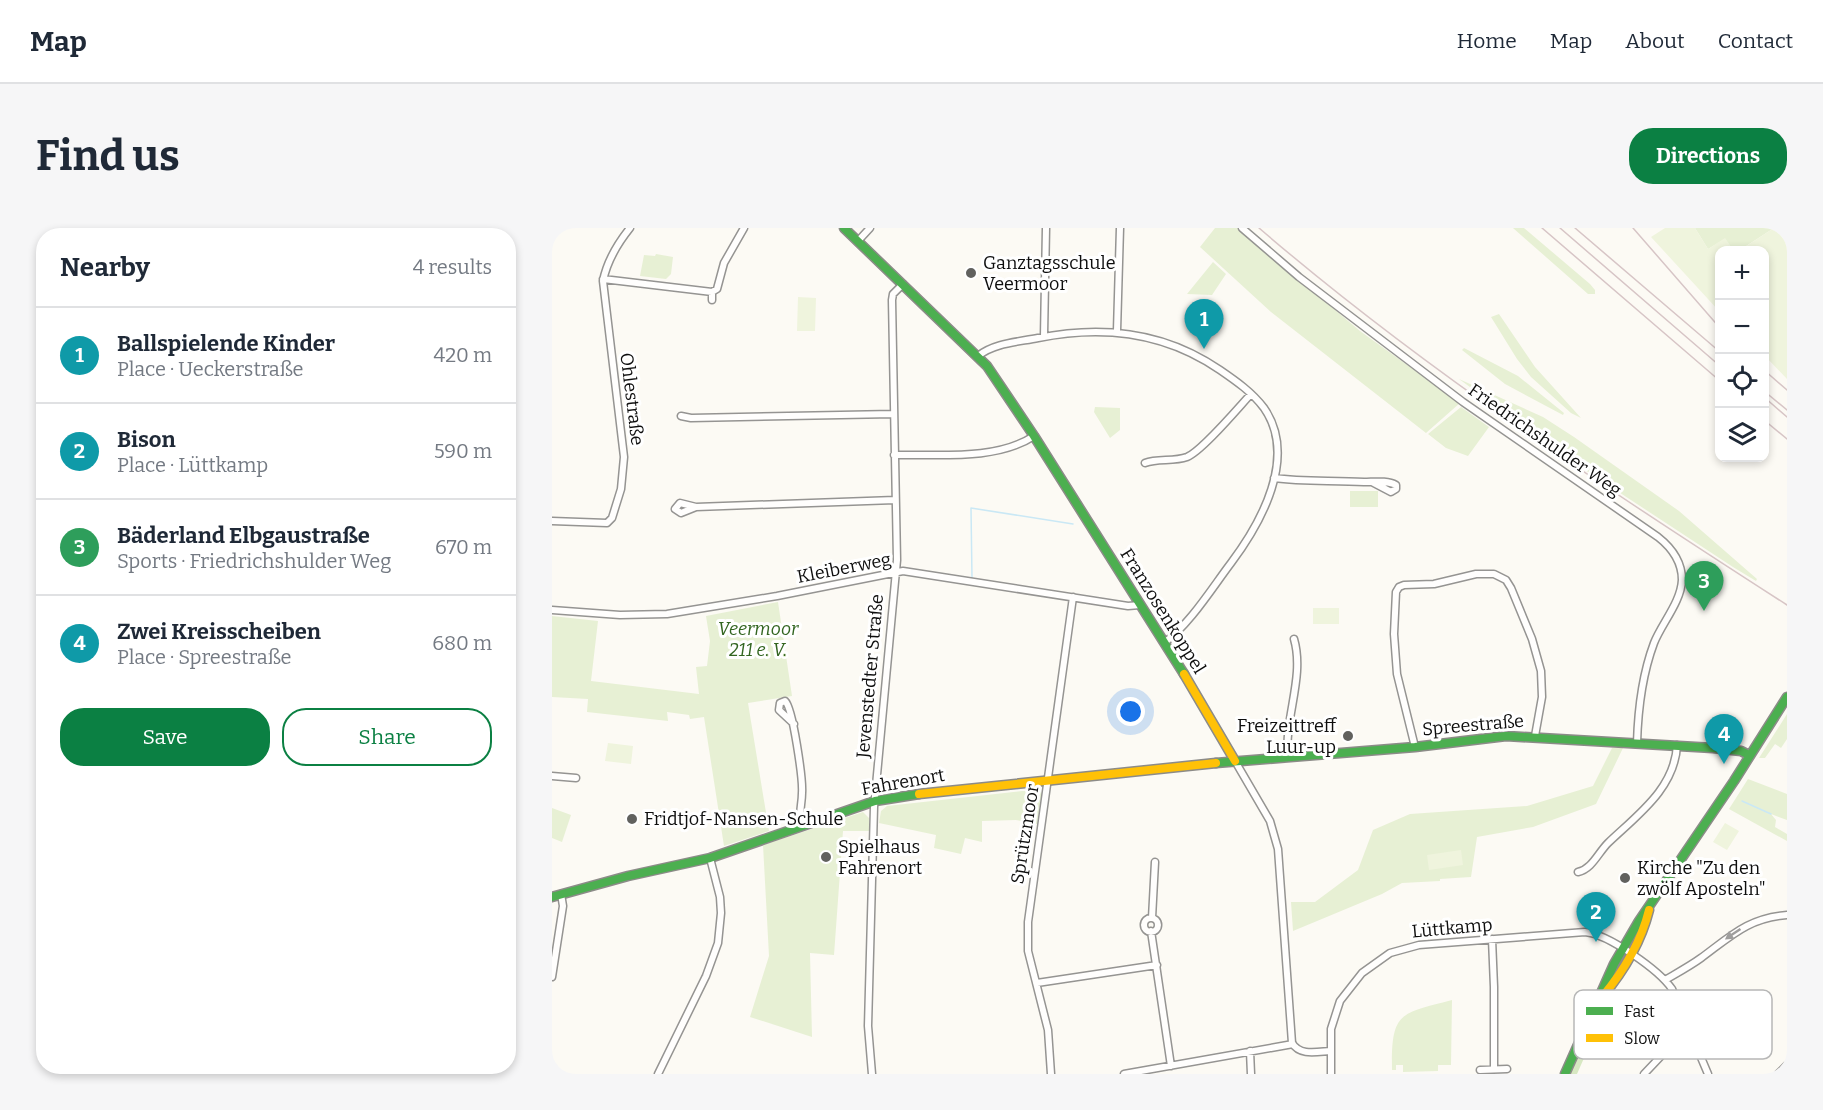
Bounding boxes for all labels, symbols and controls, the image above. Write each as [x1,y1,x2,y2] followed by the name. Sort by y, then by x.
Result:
[30,25,87,58] text: Map
[1457,28,1517,54] text: Home
[1550,28,1592,54] text: Map
[1625,28,1685,54] text: About
[1718,28,1793,54] text: Contact
[1629,128,1787,184] button: Directions
[36,131,180,181] text: Find us
[1715,246,1769,462] map controls
[1715,246,1769,300] button: +
[60,252,150,283] text: Nearby
[983,252,1116,295] place label: Ganztagsschule Veermoor
[413,255,492,279] text: 4 results
[964,266,978,280] marker: Ganztagsschule Veermoor
[1184,300,1224,349] pin: 1
[1715,300,1769,354] button: −
[117,330,335,357] text: Ballspielende Kinder
[75,343,84,367] text: 1
[434,343,492,367] text: 420 m
[615,351,649,447] street label: Ohlestraße
[1715,354,1769,408] button: locate
[117,357,304,381] text: Place · Ueckerstraße
[1464,379,1626,501] street label: Friedrichshulder Weg
[1715,408,1769,462] button: layers
[117,426,176,453] text: Bison
[74,439,85,463] text: 2
[434,439,492,463] text: 590 m
[117,453,268,477] text: Place · Lüttkamp
[117,522,370,549] text: Bäderland Elbgaustraße
[74,535,85,559] text: 3
[435,535,492,559] text: 670 m
[1116,544,1210,678] street label: Franzosenkoppel
[795,548,893,588] street label: Kleiberweg
[117,549,392,573] text: Sports · Friedrichshulder Weg
[1684,562,1724,611] pin: 3
[852,593,888,760] street label: Jevenstedter Straße
[117,618,321,645] text: Zwei Kreisscheiben
[718,618,799,661] park label: Veermoor 211 e. V.
[73,631,86,655] text: 4
[432,631,492,655] text: 680 m
[117,645,291,669] text: Place · Spreestraße
[1116,697,1145,726] your location
[60,708,270,766] button: Save
[282,708,492,766] button: Share
[1421,710,1525,740] street label: Spreestraße
[1704,714,1744,764] pin: 4
[1237,715,1338,758] place label: Freizeittreff Luur-up
[1341,729,1355,743] marker: Freizeittreff Luur-up
[860,764,947,800] street label: Fahrenort
[1006,782,1044,886] street label: Sprützmoor
[644,808,843,830] place label: Fridtjof-Nansen-Schule
[625,812,639,826] marker: Fridtjof-Nansen-Schule
[838,836,923,879] place label: Spielhaus Fahrenort
[819,850,833,864] marker: Spielhaus Fahrenort
[1637,857,1766,900] place label: Kirche "Zu den zwölf Aposteln"
[1618,871,1632,885] marker: Kirche "Zu den zwölf Aposteln"
[1576,892,1616,942] pin: 2
[1411,914,1493,942] street label: Lüttkamp
[1725,928,1741,940] one-way arrow
[1574,990,1772,1059] legend
[1624,1002,1655,1021] text: Fast
[1624,1029,1660,1048] text: Slow

